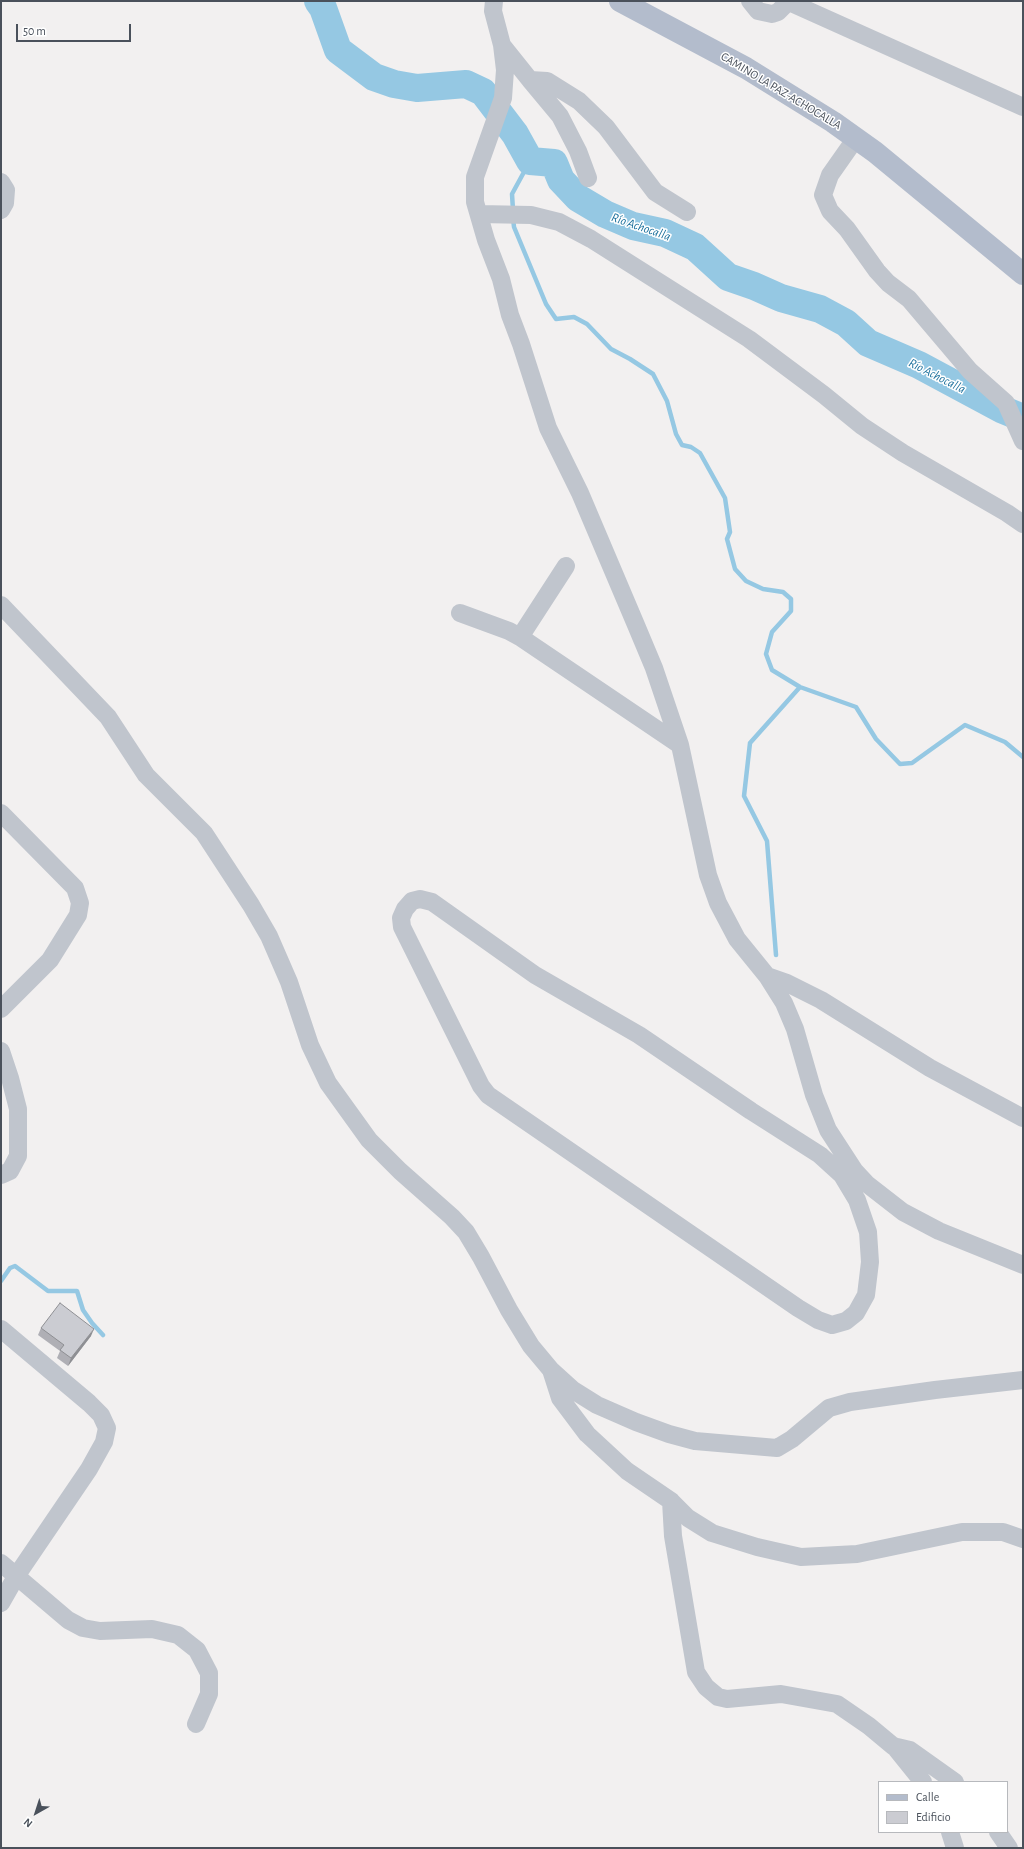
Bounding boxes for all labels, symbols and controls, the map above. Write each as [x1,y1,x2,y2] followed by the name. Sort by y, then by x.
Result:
[18,16,133,42] scale bar
[23,25,46,37] text: 50 m
[718,49,844,133] street label: CAMINO LA PAZ-ACHOCALLA
[609,210,673,244] water label: Río Achocalla
[906,355,968,397] water label: Río Achocalla
[878,1781,1008,1833] legend
[916,1791,939,1803] text: Calle
[16,1793,56,1833] north arrow
[916,1811,951,1823] text: Edificio
[22,1816,35,1829] text: N

